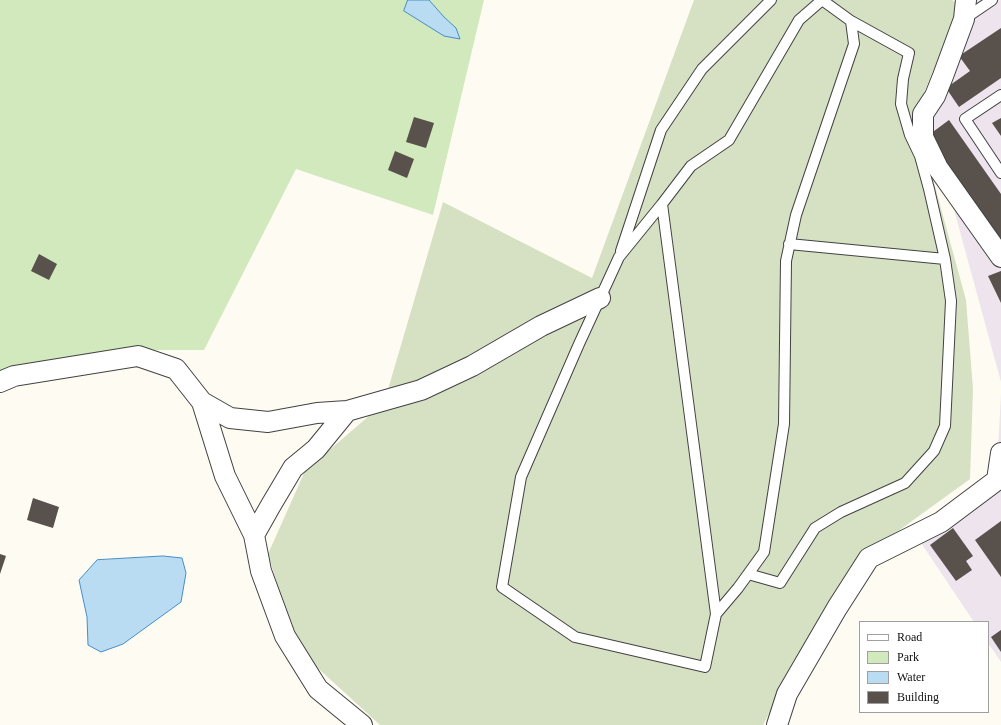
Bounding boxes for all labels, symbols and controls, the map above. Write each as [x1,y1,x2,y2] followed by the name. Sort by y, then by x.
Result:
[859,621,989,713] legend
[897,630,922,644] text: Road
[897,650,919,664] text: Park
[897,670,925,684] text: Water
[897,690,939,704] text: Building

